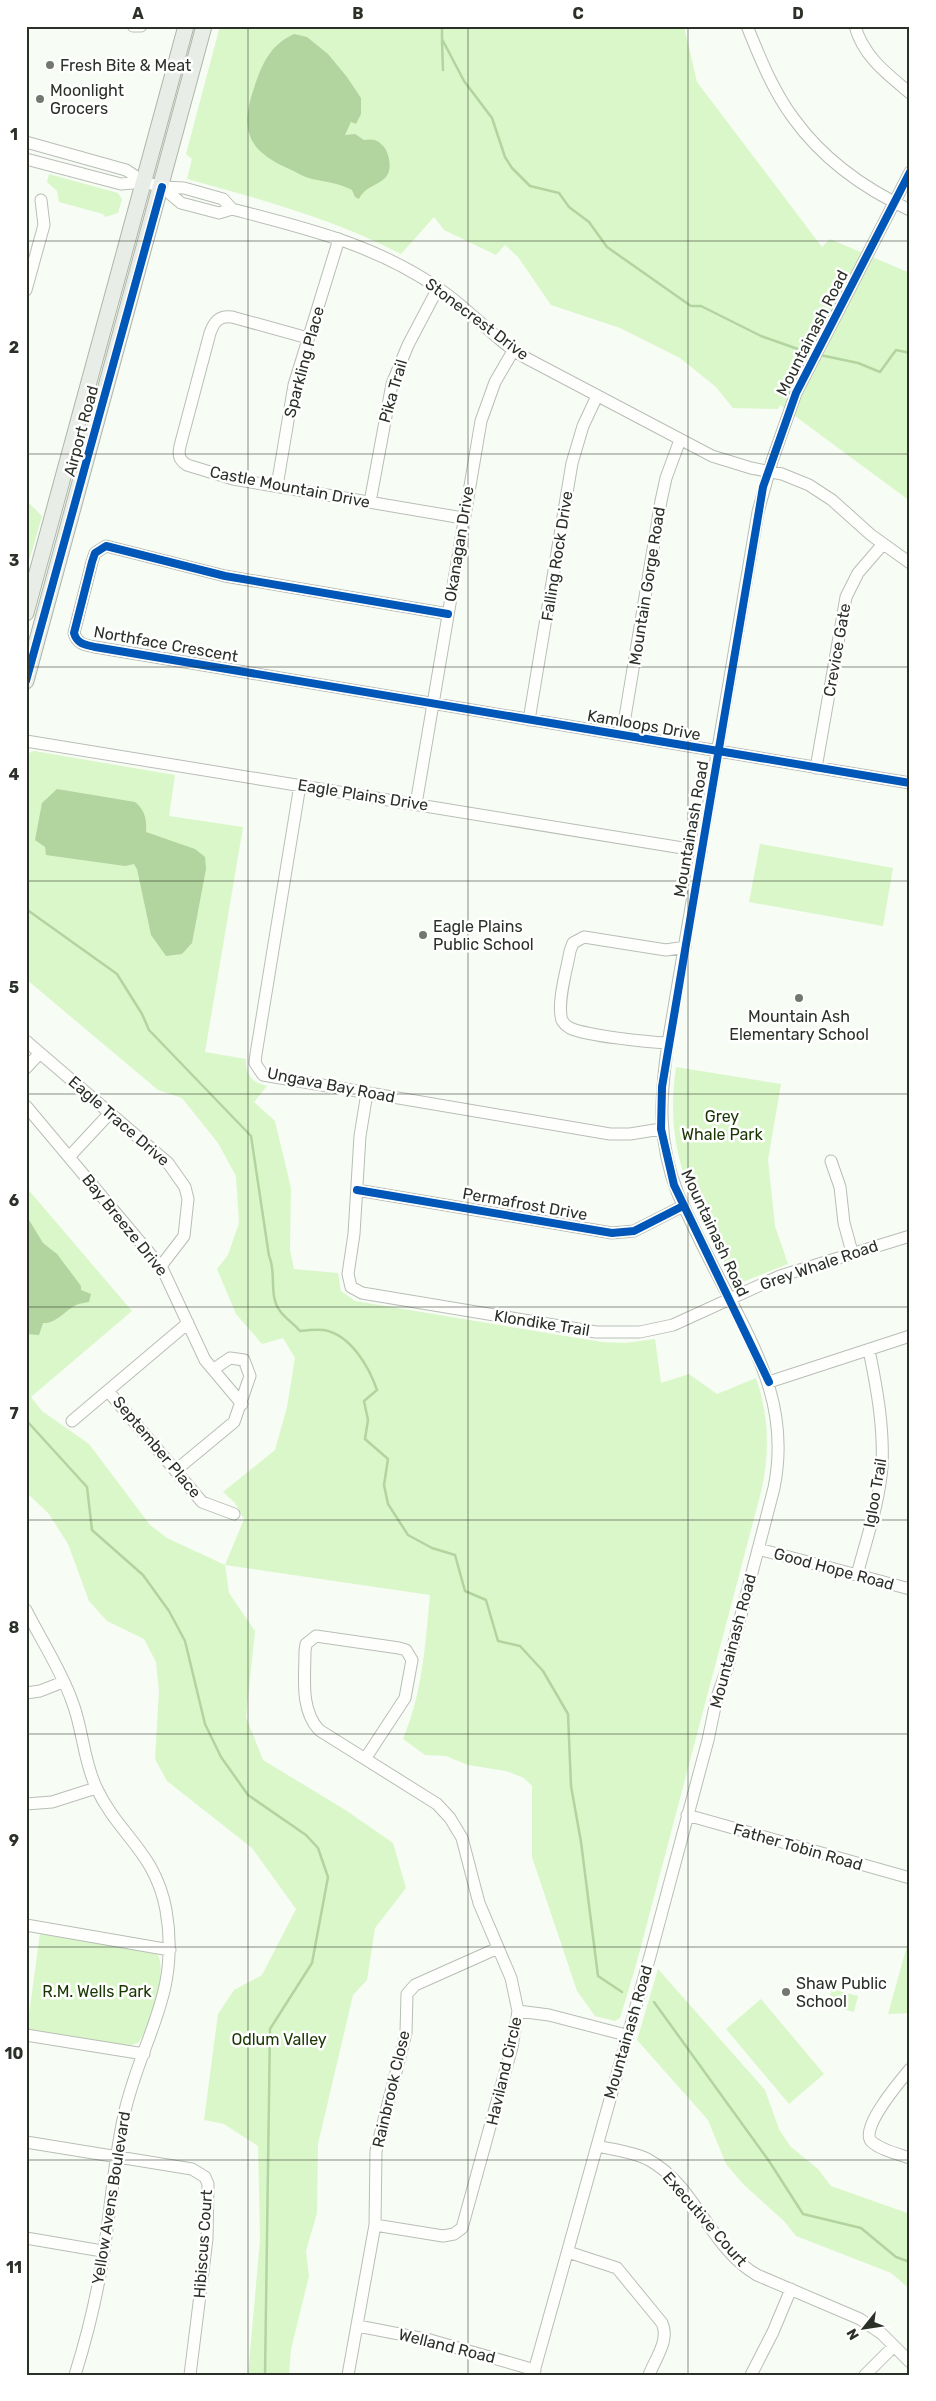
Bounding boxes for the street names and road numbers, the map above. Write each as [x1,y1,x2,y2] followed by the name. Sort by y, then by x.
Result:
[772,267,852,399] street label: Mountainash Road
[422,274,532,364] street label: Stonecrest Drive
[280,304,328,420] street label: Sparkling Place
[375,357,411,425] street label: Pika Trail
[60,383,102,479] street label: Airport Road
[208,462,372,512] street label: Castle Mountain Drive
[440,485,478,603] street label: Okanagan Drive
[537,490,577,622] street label: Falling Rock Drive
[625,505,669,667] street label: Mountain Gorge Road
[819,602,855,698] street label: Crevice Gate
[92,622,240,666] street label: Northface Crescent
[586,706,702,744] street label: Kamloops Drive
[670,759,712,899] street label: Mountainash Road
[296,775,430,815] street label: Eagle Plains Drive
[265,1063,397,1107] street label: Ungava Bay Road
[65,1072,173,1170] street label: Eagle Trace Drive
[677,1166,753,1300] street label: Mountainash Road
[78,1170,172,1280] street label: Bay Breeze Drive
[461,1184,589,1224] street label: Permafrost Drive
[757,1236,881,1294] street label: Grey Whale Road
[493,1306,591,1340] street label: Klondike Trail
[109,1392,205,1502] street label: September Place
[860,1457,890,1529] street label: Igloo Trail
[772,1544,896,1594] street label: Good Hope Road
[706,1572,760,1710] street label: Mountainash Road
[731,1819,865,1875] street label: Father Tobin Road
[600,1963,656,2101] street label: Mountainash Road
[482,2015,526,2127] street label: Haviland Circle
[368,2029,414,2149] street label: Rainbrook Close
[88,2110,134,2286] street label: Yellow Avens Boulevard
[659,2168,751,2270] street label: Executive Court
[190,2189,216,2299] street label: Hibiscus Court
[397,2325,497,2367] street label: Welland Road

